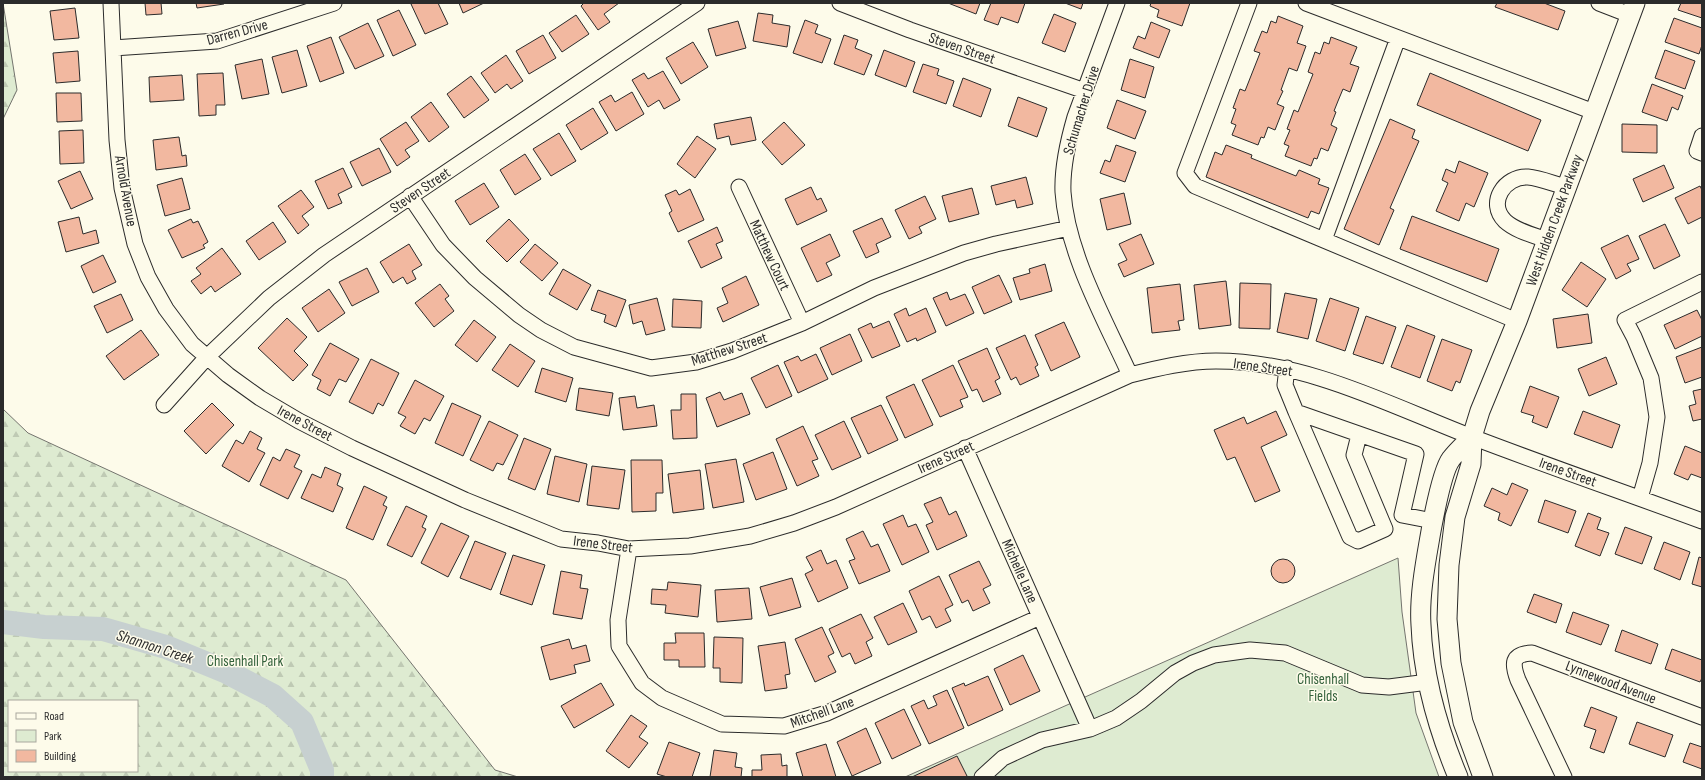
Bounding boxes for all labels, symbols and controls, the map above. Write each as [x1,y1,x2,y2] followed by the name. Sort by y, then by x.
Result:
[205,15,270,50] street label: Darren Drive
[926,28,998,69] street label: Steven Street
[1059,63,1104,157] street label: Schumacher Drive
[1522,152,1587,289] street label: West Hidden Creek Parkway
[110,153,141,228] street label: Arnold Avenue
[386,163,455,218] street label: Steven Street
[745,217,794,294] street label: Matthew Court
[689,328,770,371] street label: Matthew Street
[1232,354,1294,381] street label: Irene Street
[274,401,336,446] street label: Irene Street
[915,436,978,478] street label: Irene Street
[1537,453,1599,492] street label: Irene Street
[572,531,634,558] street label: Irene Street
[997,536,1042,606] street label: Michelle Lane
[114,626,196,669] water label: Shannon Creek
[207,652,283,671] park label: Chisenhall Park
[1563,656,1659,709] street label: Lynnewood Avenue
[1297,670,1349,706] park label: Chisenhall Fields
[788,692,857,733] street label: Mitchell Lane
[8,700,138,772] legend
[44,709,64,724] text: Road
[44,729,62,744] text: Park
[44,749,76,764] text: Building

